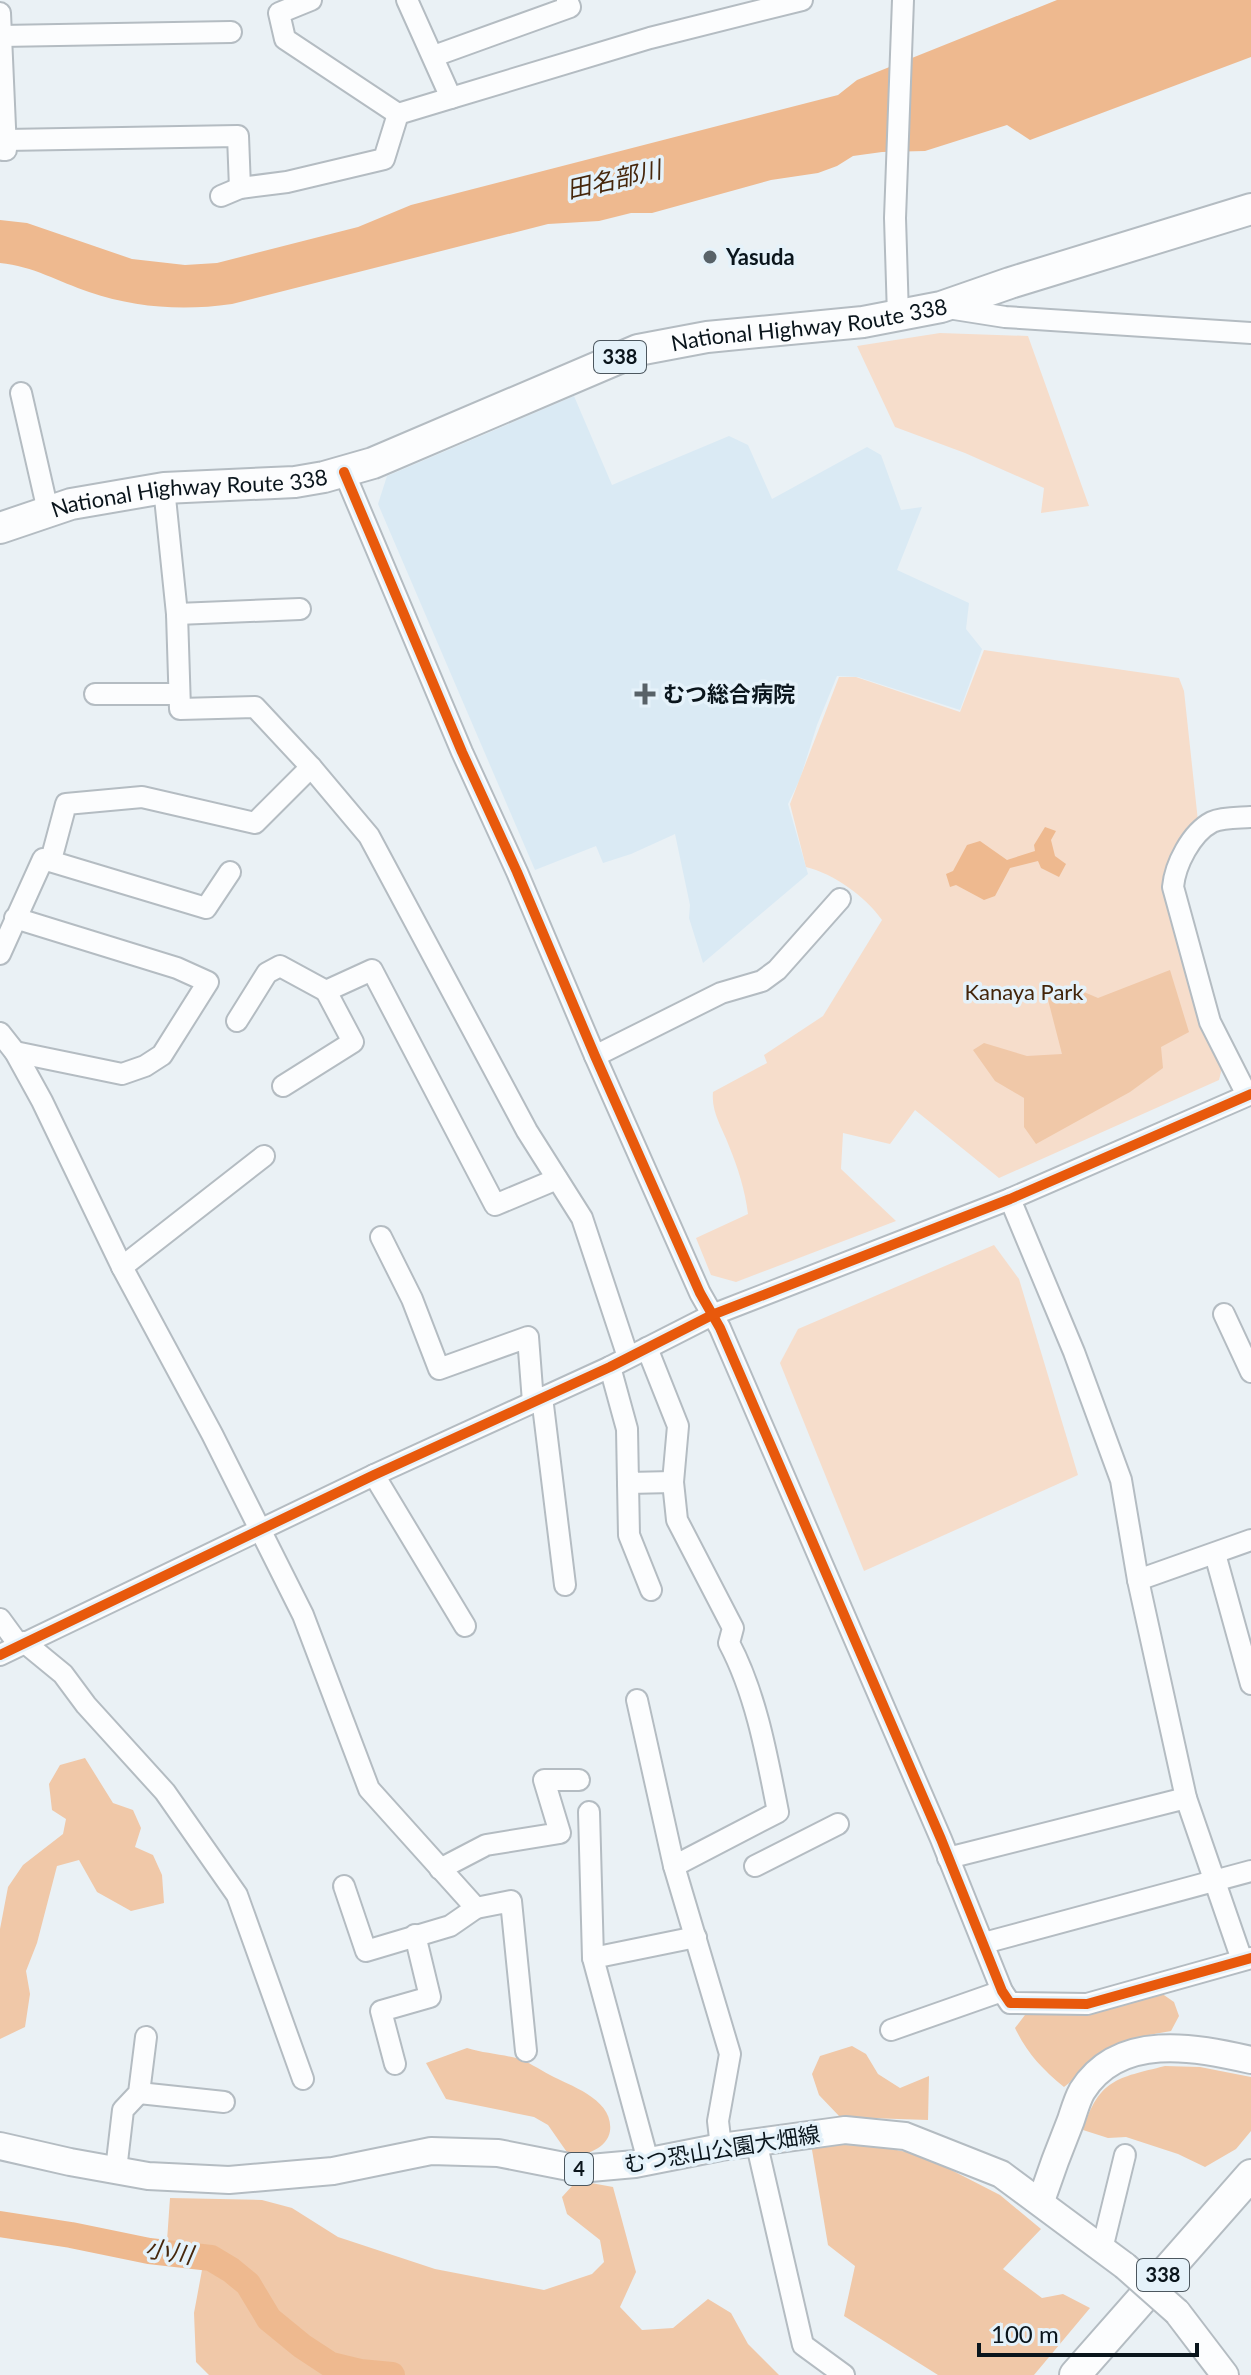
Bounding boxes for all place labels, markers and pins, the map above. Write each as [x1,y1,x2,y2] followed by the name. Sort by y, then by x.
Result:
[725,243,795,270] place label: Yasuda
[701,248,719,266] marker: Yasuda
[663,680,795,707] place label: むつ総合病院
[634,683,656,705] marker: むつ総合病院

